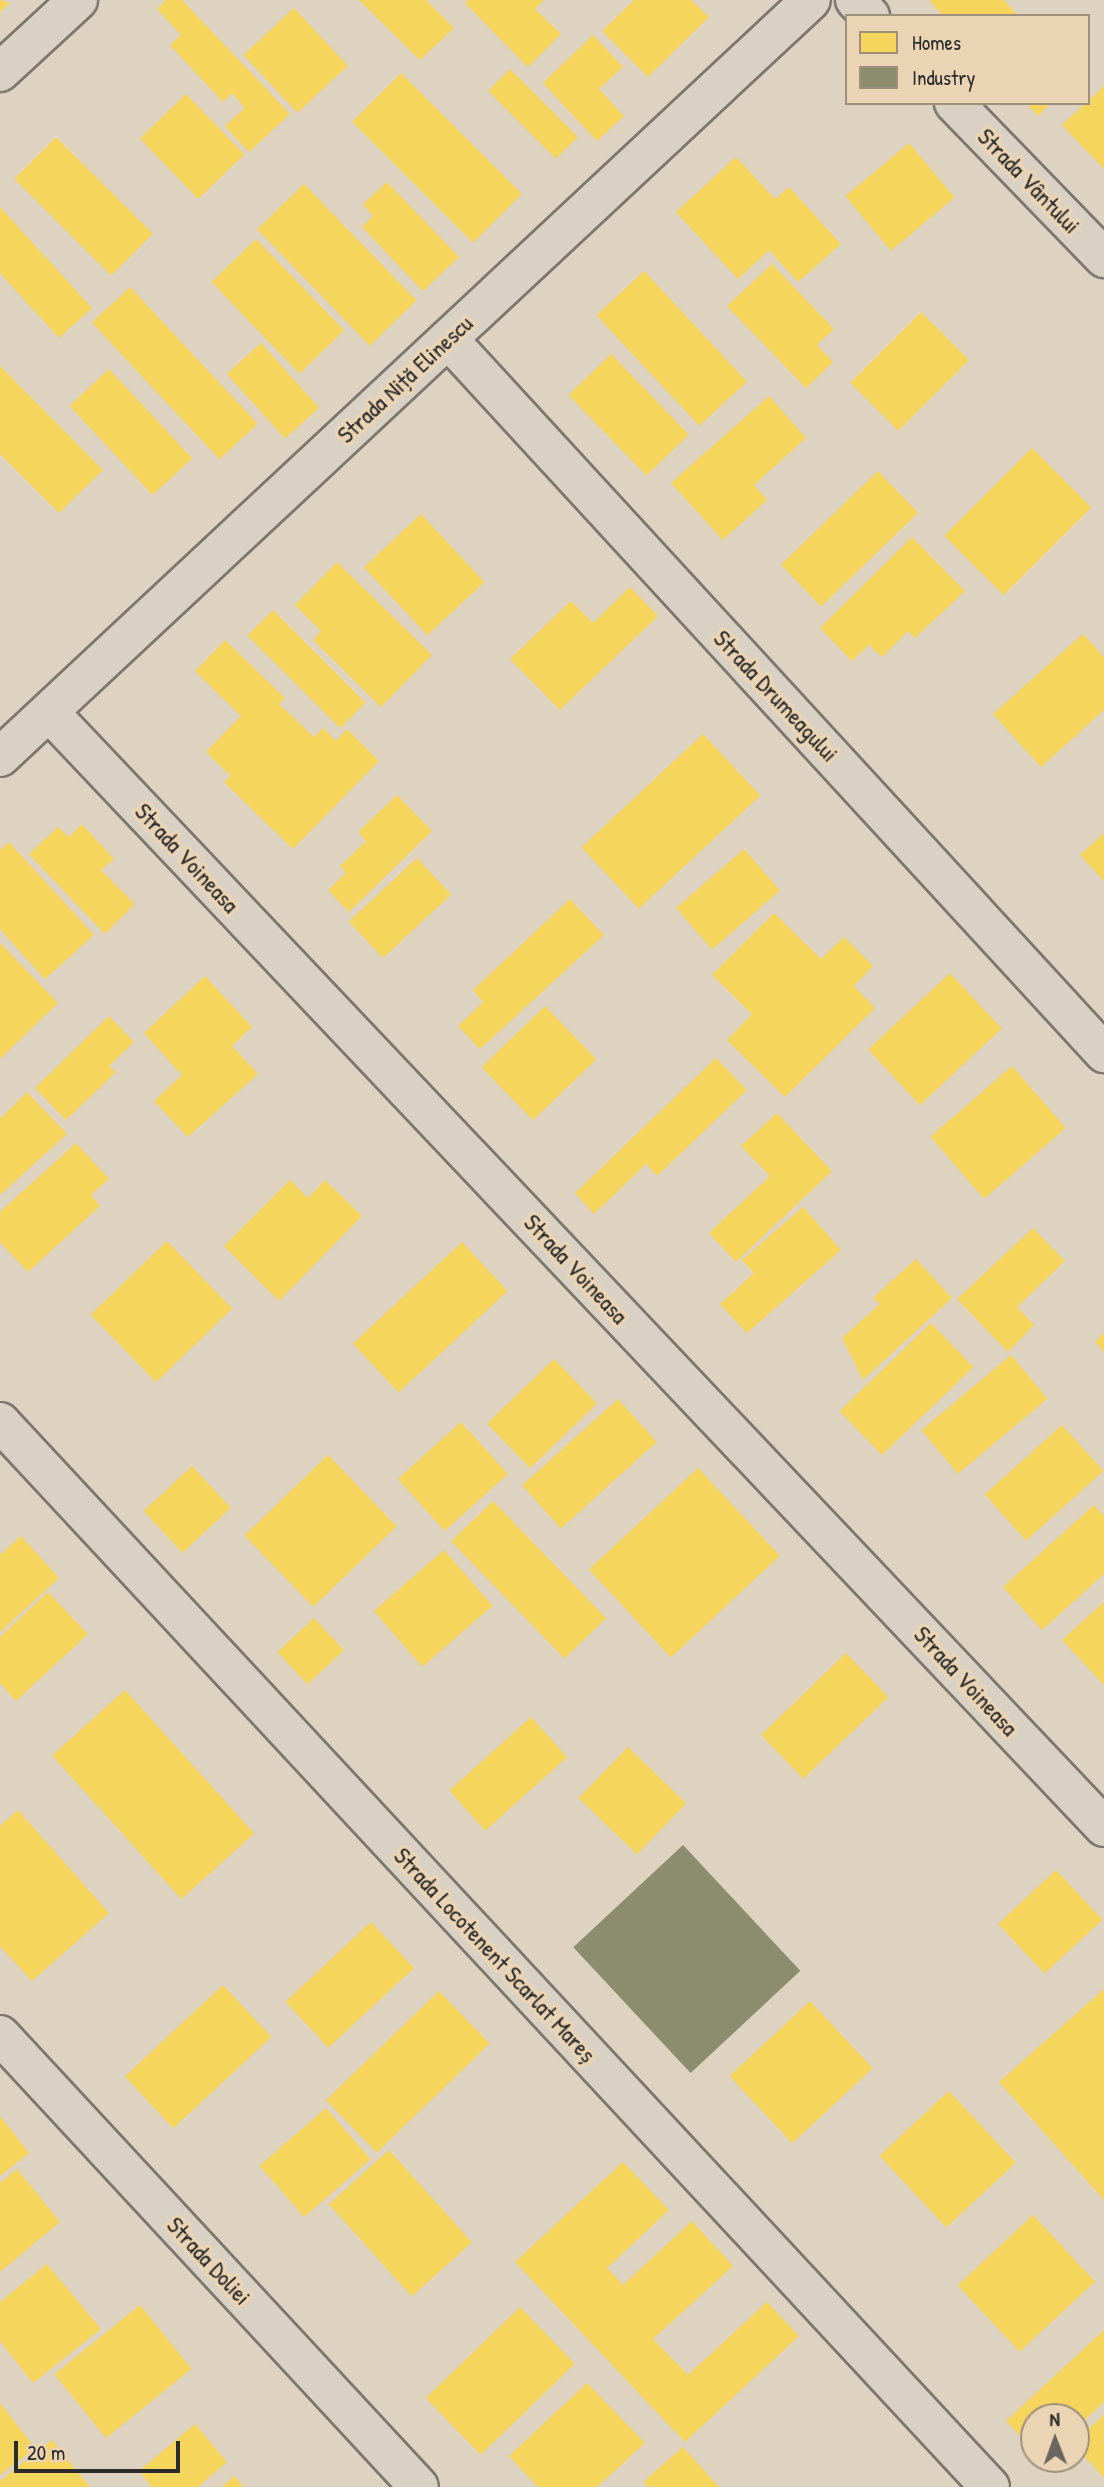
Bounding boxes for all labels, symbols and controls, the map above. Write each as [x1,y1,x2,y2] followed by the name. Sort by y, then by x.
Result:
[845,14,1090,105] legend
[912,28,961,57] text: Homes
[912,63,975,92] text: Industry
[972,122,1086,240] street label: Strada Vântului
[331,309,479,449] street label: Strada Niță Elinescu
[708,624,844,768] street label: Strada Drumeagului
[129,797,245,919] street label: Strada Voineasa
[518,1208,634,1330] street label: Strada Voineasa
[908,1620,1024,1742] street label: Strada Voineasa
[388,1842,602,2068] street label: Strada Locotenent Scarlat Mareș
[161,2211,257,2311] street label: Strada Doliei
[1020,2403,1090,2473] north arrow
[1049,2406,1060,2432] text: N
[18,2428,184,2472] scale bar
[27,2438,65,2467] text: 20 m

